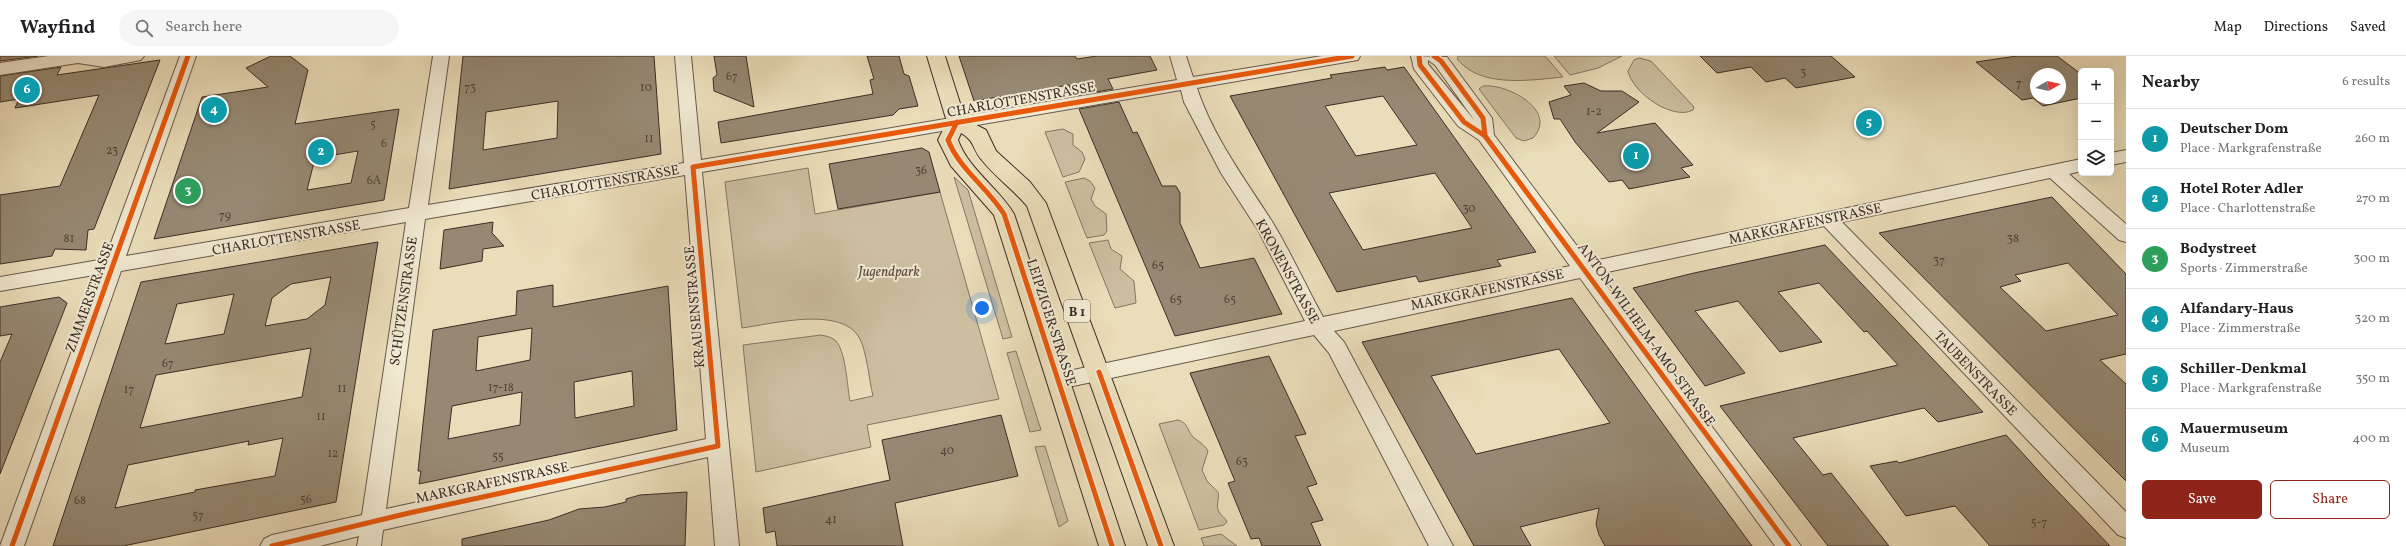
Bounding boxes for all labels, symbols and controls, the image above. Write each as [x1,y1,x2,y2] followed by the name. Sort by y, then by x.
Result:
[119,10,399,46] search box
[20,15,95,41] text: Wayfind
[133,17,155,39] icon: search
[165,17,242,38] text: Search here
[2214,18,2242,37] text: Map
[2264,18,2328,37] text: Directions
[2350,18,2386,37] text: Saved
[1800,65,1806,81] house number: 3
[2030,68,2066,104] north arrow
[2078,68,2114,176] map controls
[2078,68,2114,104] button: +
[726,69,738,85] house number: 67
[2142,71,2200,94] text: Nearby
[2342,73,2390,91] text: 6 results
[14,75,40,105] pin: 6
[2016,76,2022,92] house number: 7
[946,78,1097,123] street label: CHARLOTTENSTRASSE
[464,80,476,96] house number: 73
[640,80,652,96] house number: 10
[201,95,227,125] pin: 4
[1586,104,1602,120] house number: 1-2
[2078,104,2114,140] button: −
[1856,108,1882,138] pin: 5
[370,117,376,133] house number: 5
[2180,119,2289,140] text: Deutscher Dom
[2152,130,2158,148] text: 1
[2355,130,2390,148] text: 260 m
[644,131,654,147] house number: 11
[381,136,387,152] house number: 6
[308,137,334,167] pin: 2
[2078,140,2114,176] button: layers
[2180,140,2322,158] text: Place · Markgrafenstraße
[1623,141,1649,171] pin: 1
[106,143,118,159] house number: 23
[530,161,681,206] street label: CHARLOTTENSTRASSE
[915,163,927,179] house number: 36
[367,173,382,189] house number: 6A
[175,176,201,206] pin: 3
[2180,179,2303,200] text: Hotel Roter Adler
[2152,190,2158,208] text: 2
[2356,190,2390,208] text: 270 m
[1727,199,1884,250] street label: MARKGRAFENSTRASSE
[2180,200,2315,218] text: Place · Charlottenstraße
[1462,201,1476,217] house number: 30
[219,208,231,224] house number: 79
[211,216,362,261] street label: CHARLOTTENSTRASSE
[1250,216,1323,327] street label: KRONENSTRASSE
[64,231,74,247] house number: 81
[2007,231,2019,247] house number: 38
[386,235,423,367] street label: SCHÜTZENSTRASSE
[1573,239,1719,430] street label: ANTON-WILHELM-AMO-STRASSE
[2180,239,2257,260] text: Bodystreet
[62,240,119,355] street label: ZIMMERSTRASSE
[681,245,710,369] street label: KRAUSENSTRASSE
[2152,250,2158,268] text: 3
[2354,250,2390,268] text: 300 m
[1933,253,1945,269] house number: 37
[1021,257,1080,388] street label: LEIPZIGER STRASSE
[1152,258,1164,274] house number: 65
[2180,260,2308,278] text: Sports · Zimmerstraße
[856,263,920,282] park label: Jugendpark
[1409,265,1566,316] street label: MARKGRAFENSTRASSE
[1170,292,1182,308] house number: 65
[1224,292,1236,308] house number: 65
[972,298,992,318] your location
[2180,299,2294,320] text: Alfandary-Haus
[1064,300,1090,322] road number: B 1
[2151,310,2159,328] text: 4
[2355,310,2390,328] text: 320 m
[2180,320,2300,338] text: Place · Zimmerstraße
[1929,327,2021,421] street label: TAUBENSTRASSE
[162,356,174,372] house number: 67
[2180,359,2307,380] text: Schiller-Denkmal
[2152,370,2158,388] text: 5
[2355,370,2390,388] text: 350 m
[488,380,514,396] house number: 17-18
[2180,380,2322,398] text: Place · Markgrafenstraße
[337,381,347,397] house number: 11
[124,382,134,398] house number: 17
[316,409,326,425] house number: 11
[2180,419,2288,440] text: Mauermuseum
[2151,430,2159,448] text: 6
[2353,430,2390,448] text: 400 m
[2180,440,2230,458] text: Museum
[940,443,954,459] house number: 40
[327,446,339,462] house number: 12
[492,449,504,465] house number: 55
[1236,454,1248,470] house number: 63
[414,458,571,509] street label: MARKGRAFENSTRASSE
[2142,480,2262,519] button: Save
[2270,480,2390,519] button: Share
[300,492,312,508] house number: 56
[74,493,86,509] house number: 68
[192,508,204,524] house number: 57
[825,512,837,528] house number: 41
[2031,515,2047,531] house number: 5-7

